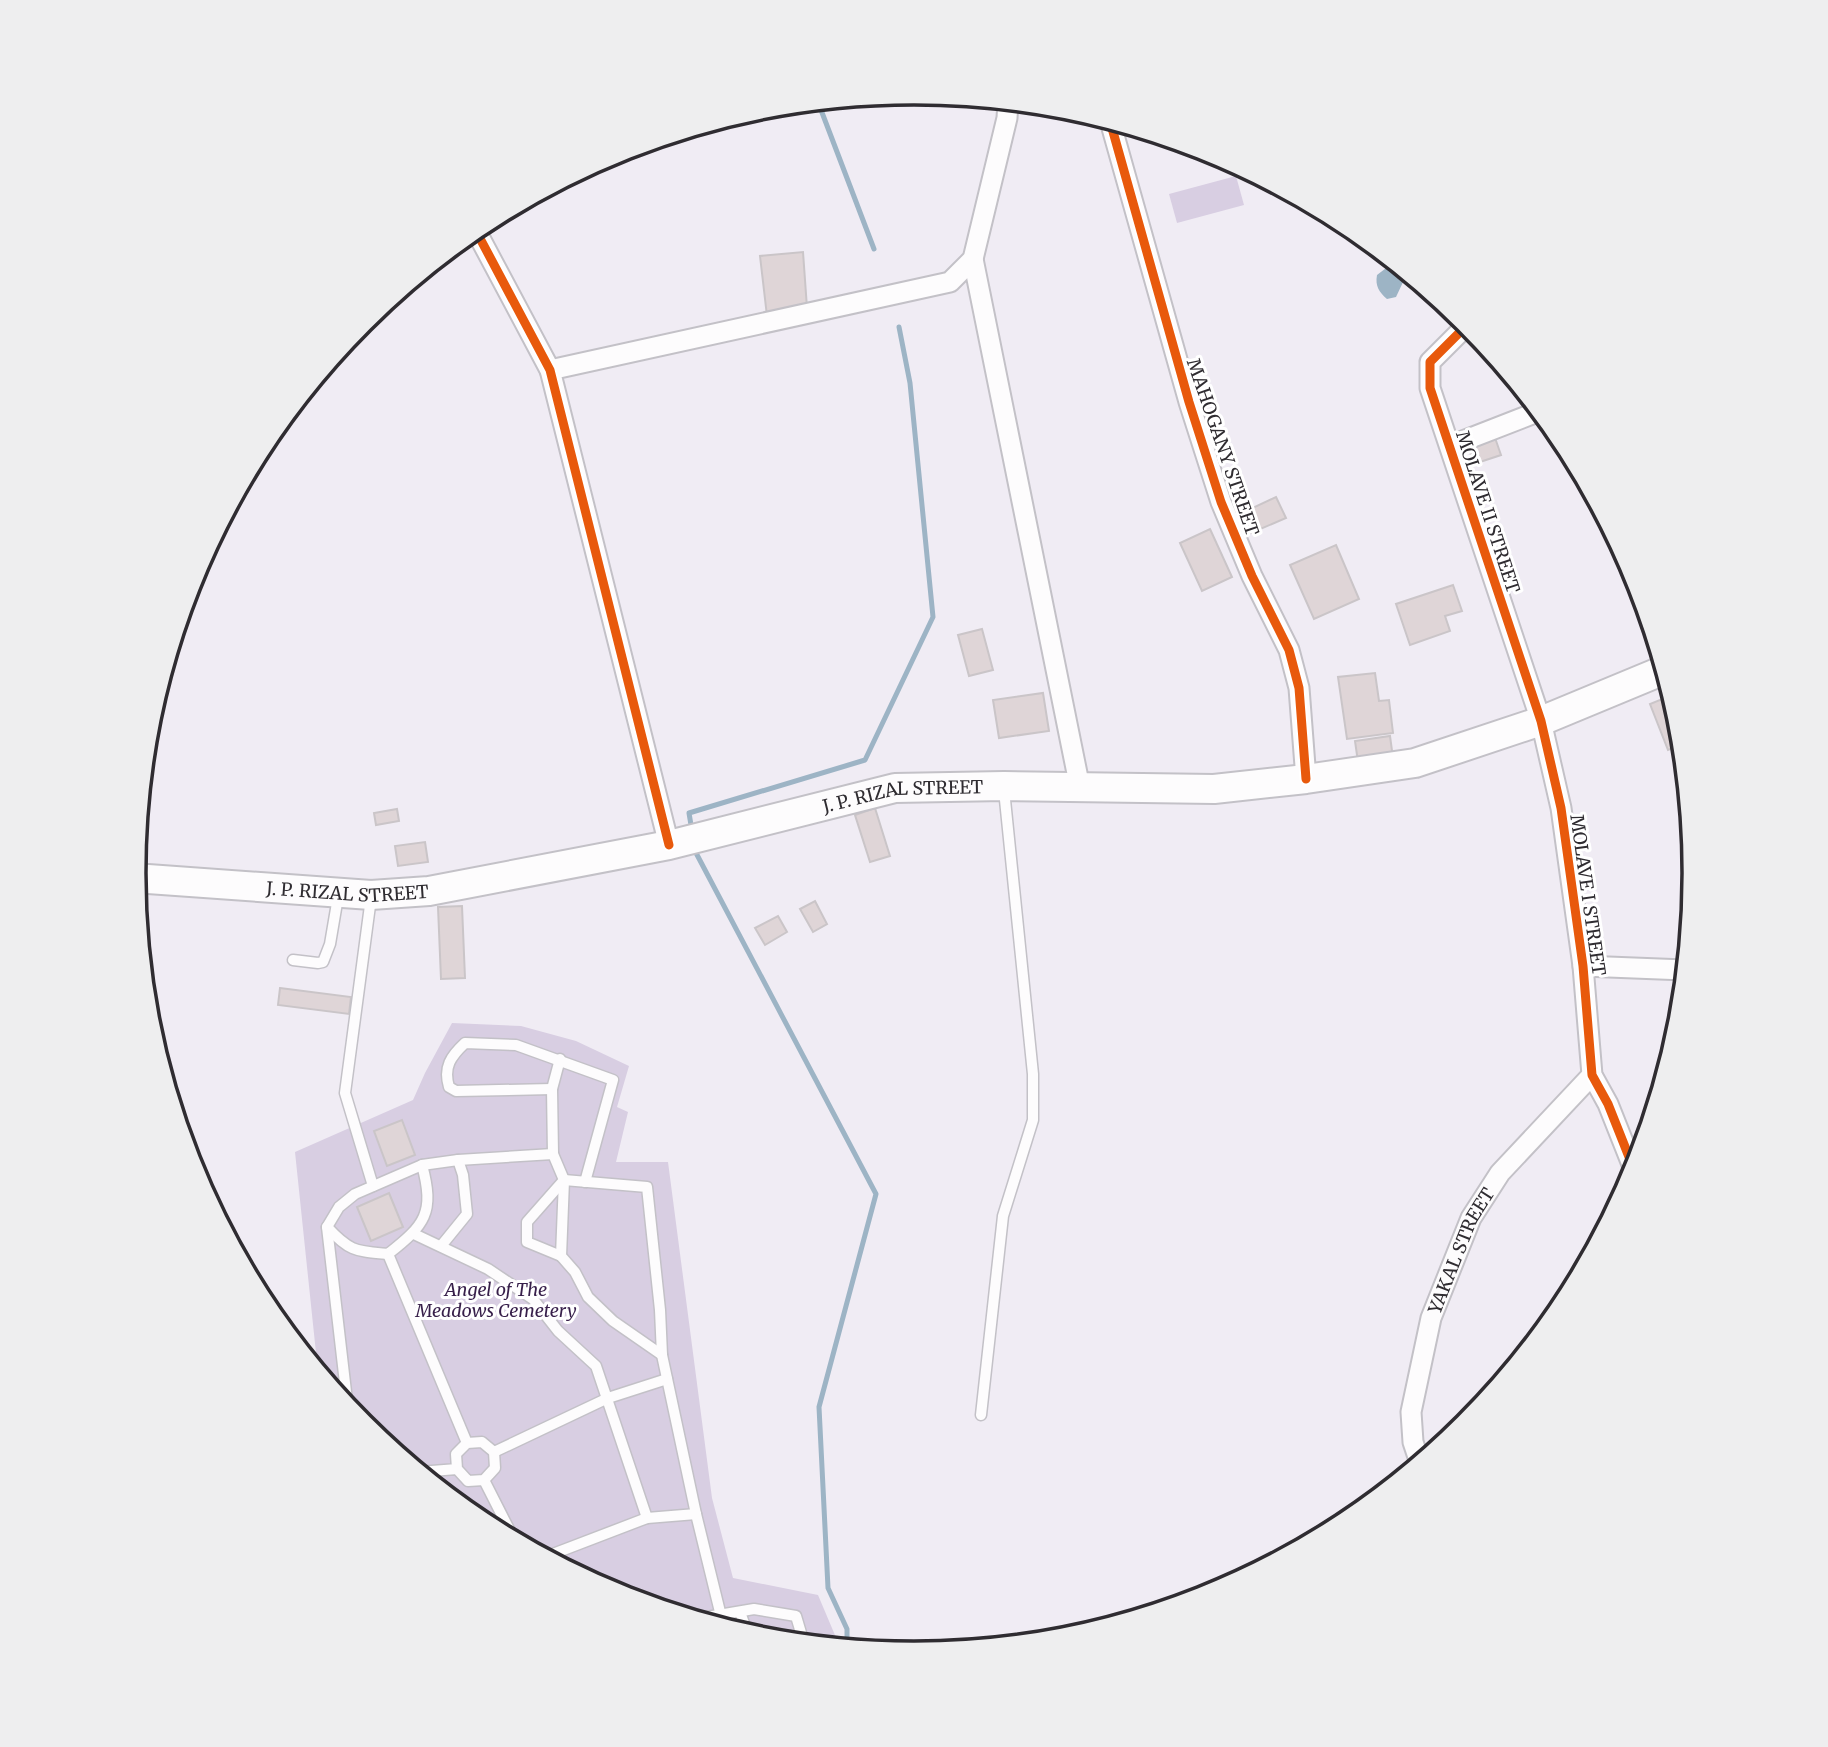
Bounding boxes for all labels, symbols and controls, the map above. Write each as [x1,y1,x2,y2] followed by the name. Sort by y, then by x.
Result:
[1182,355,1264,539] street label: MAHOGANY STREET
[1451,428,1525,596] street label: MOLAVE II STREET
[819,775,984,818] street label: J. P. RIZAL STREET
[1565,813,1611,978] street label: MOLAVE I STREET
[264,876,430,907] street label: J. P. RIZAL STREET
[1422,1183,1499,1318] street label: YAKAL STREET
[414,1278,577,1322] park label: Angel of The Meadows Cemetery

